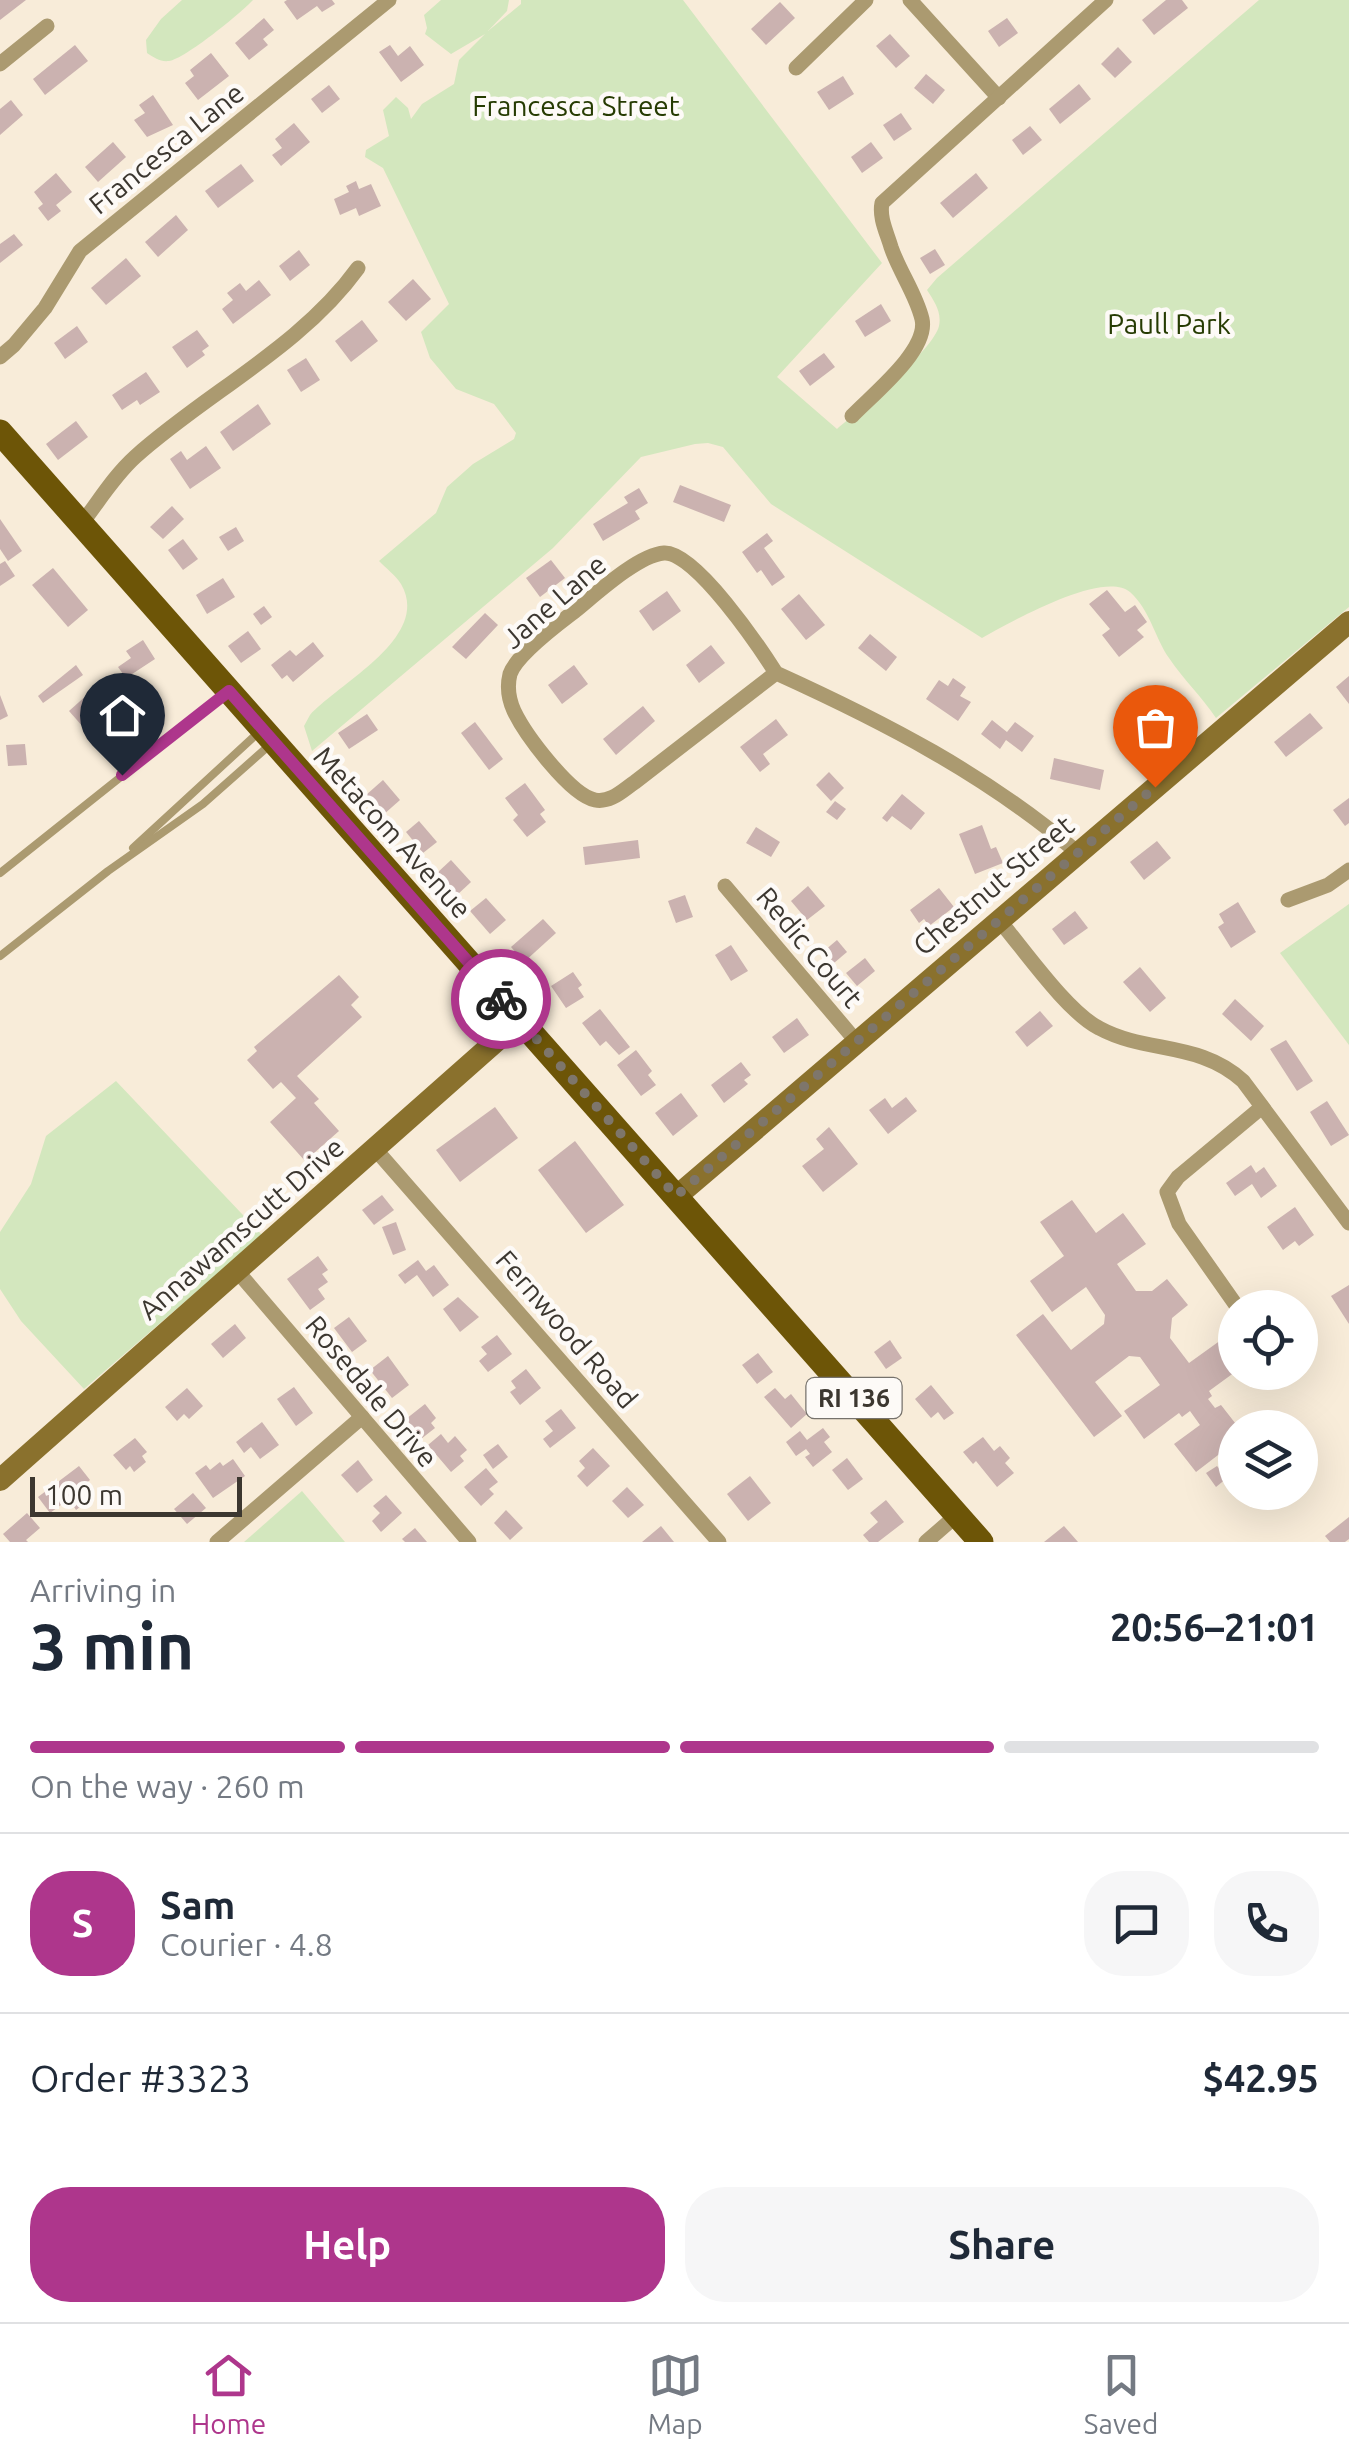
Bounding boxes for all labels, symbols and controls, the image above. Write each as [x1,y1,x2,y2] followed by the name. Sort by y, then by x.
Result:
[83,76,249,220] street label: Francesca Lane
[472,90,680,121] park label: Francesca Street
[1107,308,1231,339] park label: Paull Park
[496,548,612,654] street label: Jane Lane
[80,673,165,776] pin
[1113,685,1198,788] pin
[95,688,150,743] icon: home
[1128,700,1183,755] icon: bag
[308,740,478,924] street label: Metacom Avenue
[907,809,1079,961] street label: Chestnut Street
[751,881,869,1013] street label: Redic Court
[451,949,551,1049] courier
[474,972,529,1027] icon: bike
[133,1131,349,1325] street label: Annawamscutt Drive
[490,1244,644,1414] street label: Fernwood Road
[1218,1290,1318,1510] map controls
[1218,1290,1318,1390] button: locate
[300,1309,444,1473] street label: Rosedale Drive
[806,1378,902,1418] road number: RI 136
[1218,1410,1318,1510] button: layers
[30,1472,242,1516] scale bar
[45,1479,123,1510] text: 100 m
[30,1572,176,1608] text: Arriving in
[1110,1606,1319,1648] text: 20:56–21:01
[30,1609,194,1682] text: 3 min
[30,1768,305,1804] text: On the way · 260 m
[1084,1871,1189,1976] button: chat
[1214,1871,1319,1976] button: phone
[160,1884,235,1926] text: Sam
[72,1902,93,1944] text: S
[160,1926,333,1962] text: Courier · 4.8
[30,2057,251,2099] text: Order #3323
[1202,2057,1319,2099] text: $42.95
[30,2187,665,2302] button: Help
[685,2187,1319,2302] button: Share
[191,2348,266,2439] tab: Home
[647,2348,703,2439] tab: Map
[1084,2348,1158,2439] tab: Saved

